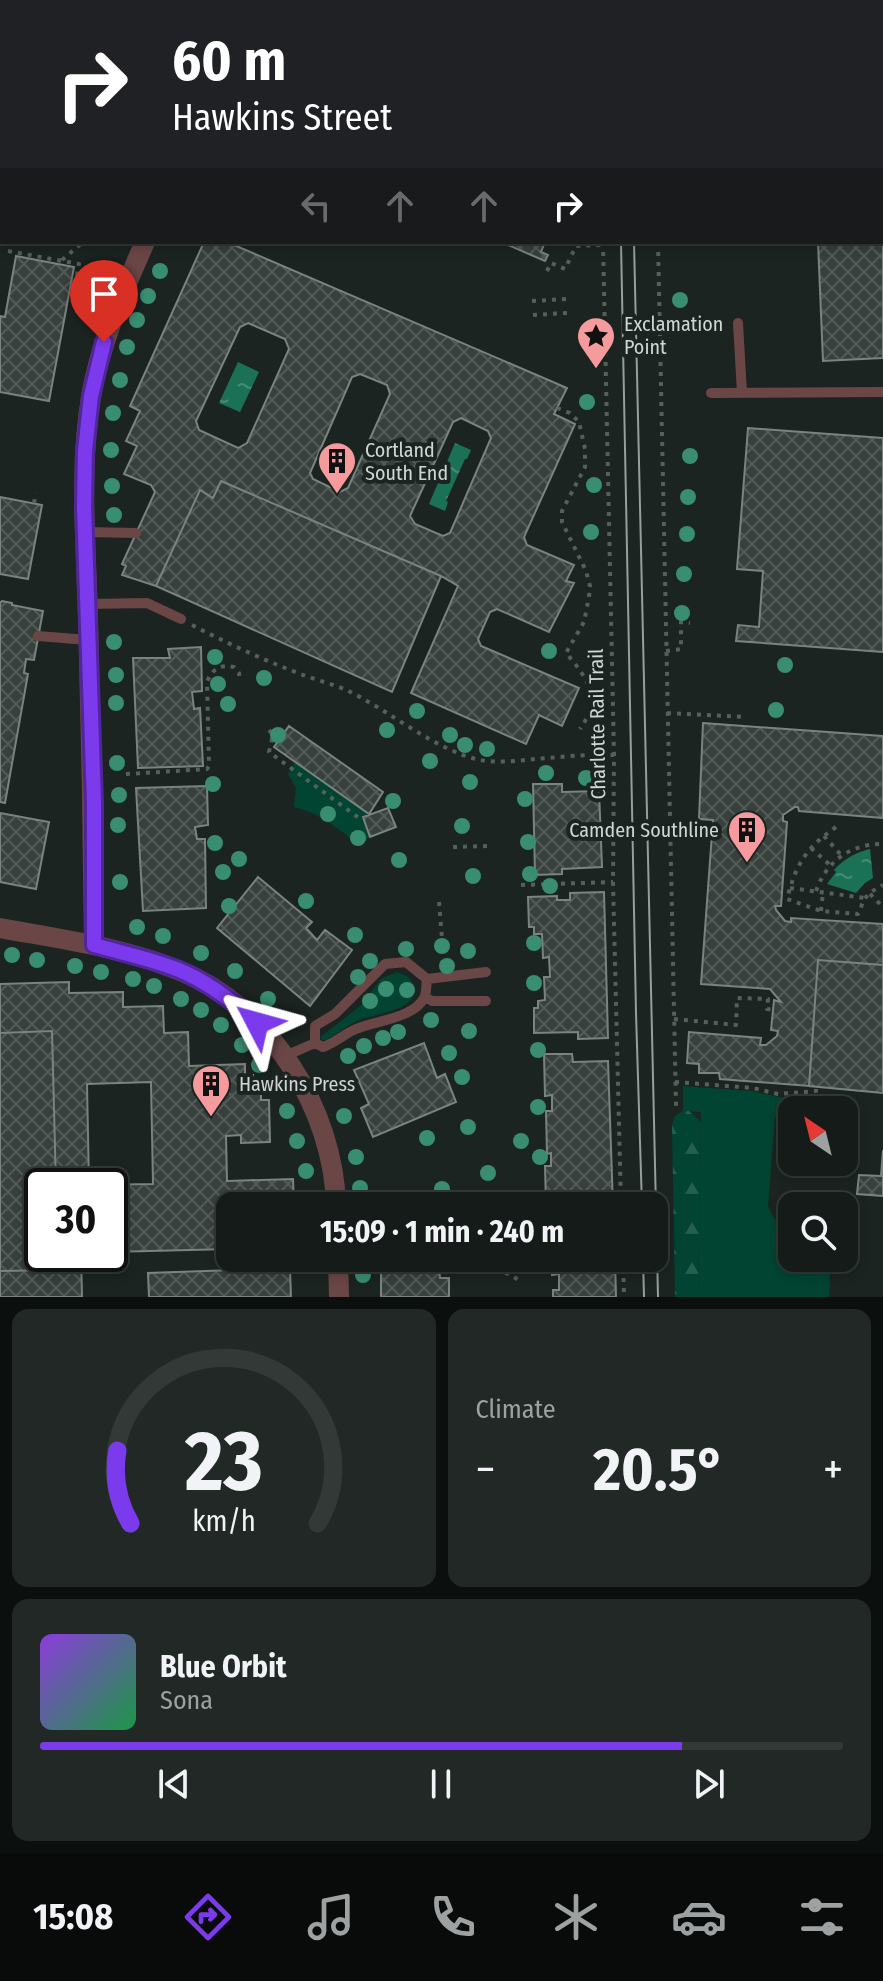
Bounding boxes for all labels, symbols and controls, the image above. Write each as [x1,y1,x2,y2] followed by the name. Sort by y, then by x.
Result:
[172,28,286,95] text: 60 m
[40,32,144,136] icon: right
[172,96,392,140] text: Hawkins Street
[294,184,338,228] icon: left
[378,184,422,228] icon: ahead
[462,184,506,228] icon: ahead
[546,184,590,228] icon: right
[70,260,138,342] pin
[82,272,126,316] icon: arrive
[624,312,723,359] place label: Exclamation Point
[575,315,617,370] place icon: Exclamation Point
[365,438,448,485] place label: Cortland South End
[316,440,358,495] building icon: Cortland South End
[584,648,610,800] street label: Charlotte Rail Trail
[726,809,768,864] building icon: Camden Southline
[569,818,719,842] place label: Camden Southline
[215,981,299,1065] position arrow
[190,1063,232,1118] building icon: Hawkins Press
[239,1072,355,1096] place label: Hawkins Press
[778,1096,858,1176] north arrow
[778,1096,858,1272] map controls
[24,1168,128,1272] speed limit sign: 30
[778,1192,858,1272] button: search
[320,1214,564,1250] text: 15:09 · 1 min · 240 m
[476,1394,556,1425] text: Climate
[184,1412,263,1512] text: 23
[593,1434,725,1506] text: 20.5°
[476,1443,495,1496] text: −
[823,1443,843,1496] text: +
[192,1504,256,1539] text: km/h
[160,1649,286,1685] text: Blue Orbit
[160,1685,213,1716] text: Sona
[152,1762,196,1806] icon: previous
[419,1762,463,1806] icon: pause
[687,1762,731,1806] icon: next
[180,1889,236,1945] icon: directions
[303,1889,359,1945] icon: music
[425,1889,481,1945] icon: phone
[548,1889,604,1945] icon: climate
[671,1889,727,1945] icon: car
[794,1889,850,1945] icon: filters
[33,1895,113,1939] text: 15:08

